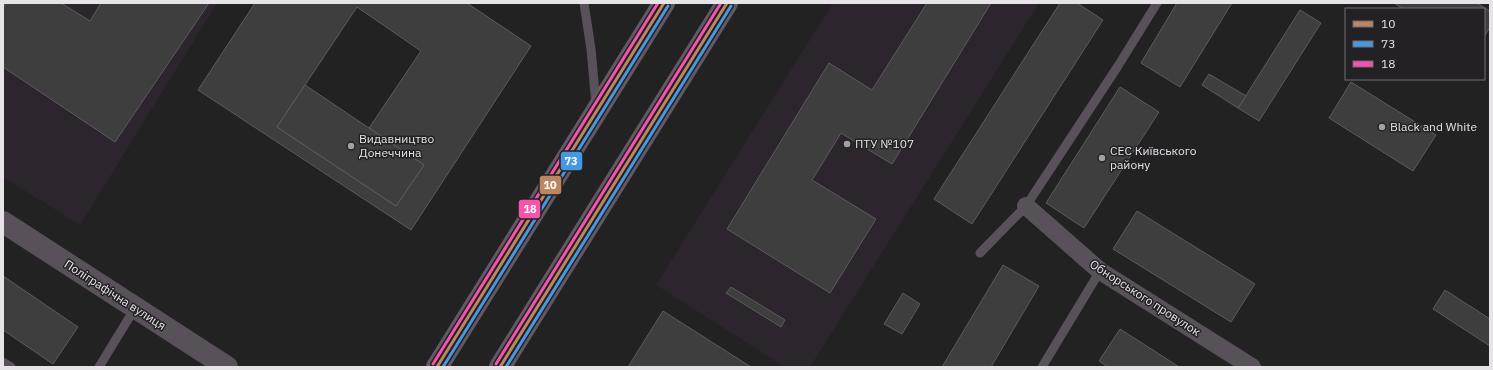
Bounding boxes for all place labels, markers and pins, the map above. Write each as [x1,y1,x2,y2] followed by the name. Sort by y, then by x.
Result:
[1390,119,1477,134] place label: Black and White
[1377,122,1387,132] marker: Black and White
[359,131,434,160] place label: Видавництво Донеччина
[855,136,914,151] place label: ПТУ №107
[842,139,852,149] marker: ПТУ №107
[346,141,356,151] marker: Видавництво Донеччина
[1110,143,1197,172] place label: СЕС Київського району
[1097,153,1107,163] marker: СЕС Київського району

